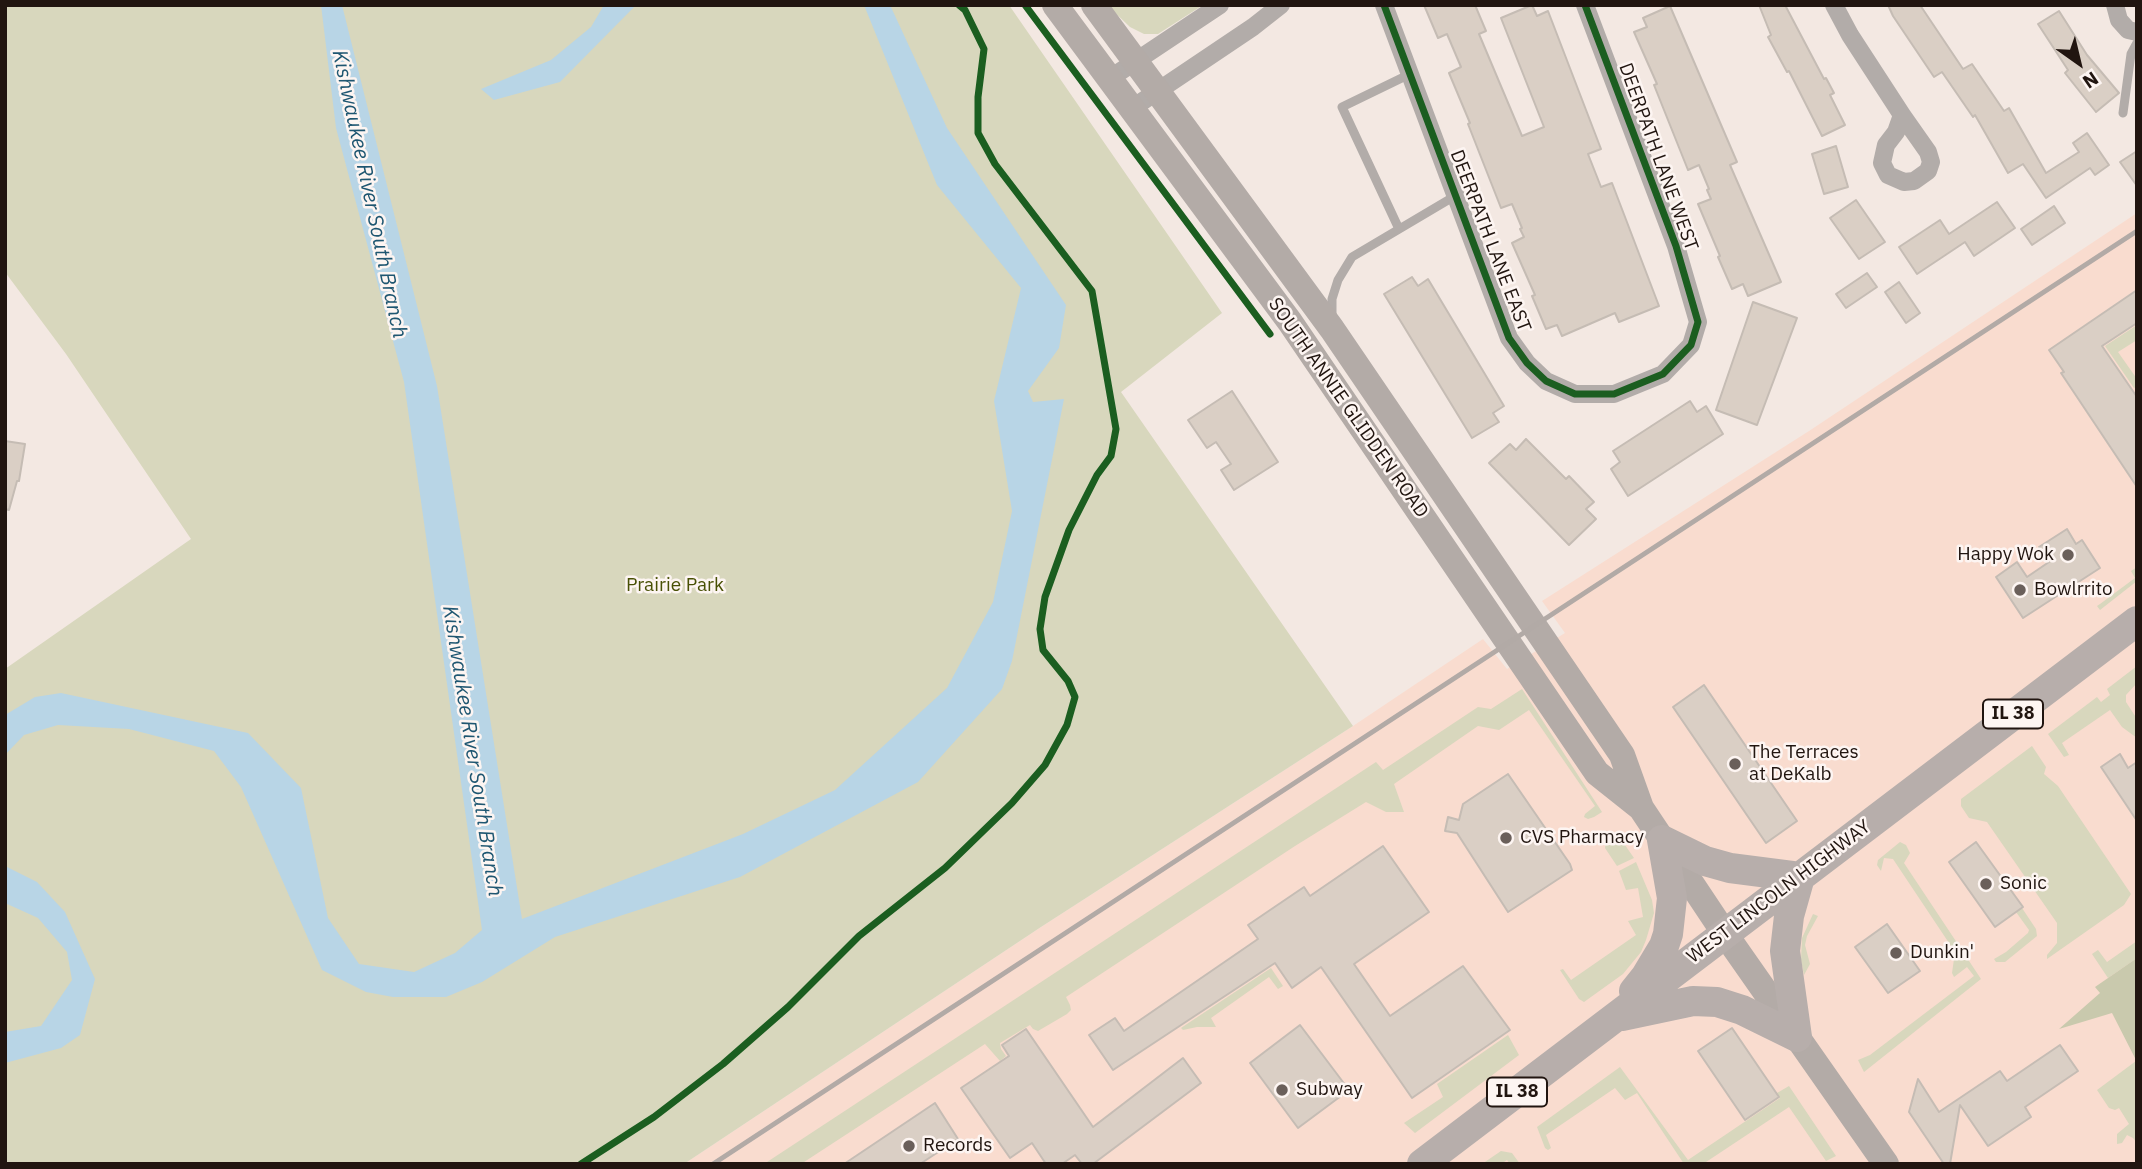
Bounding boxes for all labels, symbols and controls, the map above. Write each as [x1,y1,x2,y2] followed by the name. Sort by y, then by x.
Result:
[2044,28,2114,98] north arrow
[326,48,412,340] water label: Kishwaukee River South Branch
[1613,60,1703,254] street label: DEERPATH LANE WEST
[2078,67,2103,94] text: N
[1445,147,1535,335] street label: DEERPATH LANE EAST
[1263,294,1433,522] street label: SOUTH ANNIE GLIDDEN ROAD
[1957,544,2054,566] place label: Happy Wok
[2060,547,2076,563] marker: Happy Wok
[626,575,724,597] park label: Prairie Park
[2034,579,2113,601] place label: Bowlrrito
[2012,582,2028,598] marker: Bowlrrito
[437,604,507,898] water label: Kishwaukee River South Branch
[1983,700,2043,728] road number: IL 38
[1749,742,1859,786] place label: The Terraces at DeKalb
[1727,756,1743,772] marker: The Terraces at DeKalb
[1683,815,1875,969] street label: WEST LINCOLN HIGHWAY
[1520,827,1644,849] place label: CVS Pharmacy
[1498,830,1514,846] marker: CVS Pharmacy
[2000,873,2047,895] place label: Sonic
[1978,876,1994,892] marker: Sonic
[1910,942,1974,964] place label: Dunkin'
[1888,945,1904,961] marker: Dunkin'
[1487,1078,1547,1106] road number: IL 38
[1296,1079,1363,1101] place label: Subway
[1274,1082,1290,1098] marker: Subway
[923,1135,993,1157] place label: Records
[901,1138,917,1154] marker: Records

